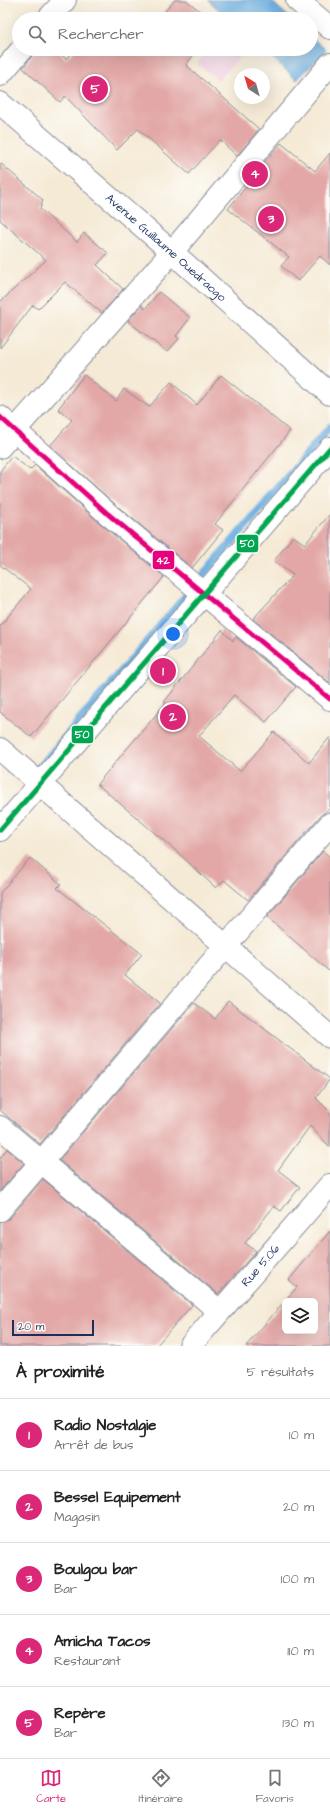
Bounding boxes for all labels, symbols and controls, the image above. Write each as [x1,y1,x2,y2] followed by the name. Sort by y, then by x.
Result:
[12,12,318,56] search box
[26,23,48,45] icon: search
[58,24,143,45] text: Rechercher
[234,68,270,104] north arrow
[82,74,108,104] pin: 5
[242,159,268,189] pin: 4
[102,190,230,306] street label: Avenue Guillaume Ouedraogo
[258,204,284,234] pin: 3
[236,534,259,553] line badge: 50
[240,536,254,551] text: 50
[152,550,175,570] line badge: 42
[156,553,171,568] text: 42
[163,624,183,644] your location
[150,656,176,686] pin: 1
[160,702,186,732] pin: 2
[71,725,94,744] line badge: 50
[75,727,89,742] text: 50
[237,1240,284,1290] street label: Rue 5.06
[282,1298,318,1334] map controls
[282,1298,318,1334] button: layers
[12,1318,94,1337] scale bar
[18,1319,44,1334] text: 20 m
[16,1360,105,1384] text: À proximité
[247,1363,314,1381] text: 5 résultats
[54,1415,156,1436] text: Radio Nostalgie
[28,1426,30,1444] text: 1
[289,1426,314,1444] text: 10 m
[54,1436,134,1454] text: Arrêt de bus
[54,1487,181,1508] text: Bessel Equipement
[25,1498,33,1516] text: 2
[283,1498,314,1516] text: 20 m
[54,1508,100,1526] text: Magasin
[54,1559,137,1580] text: Boulgou bar
[26,1570,32,1588] text: 3
[281,1570,314,1588] text: 100 m
[54,1580,77,1598] text: Bar
[54,1631,151,1652] text: Amicha Tacos
[25,1642,33,1660] text: 4
[287,1642,314,1660] text: 110 m
[54,1652,121,1670] text: Restaurant
[54,1703,106,1724] text: Repère
[24,1714,34,1732] text: 5
[282,1714,314,1732] text: 130 m
[54,1724,77,1742] text: Bar
[36,1767,66,1806] tab: Carte
[138,1767,183,1806] tab: Itinéraire
[255,1767,294,1806] tab: Favoris

